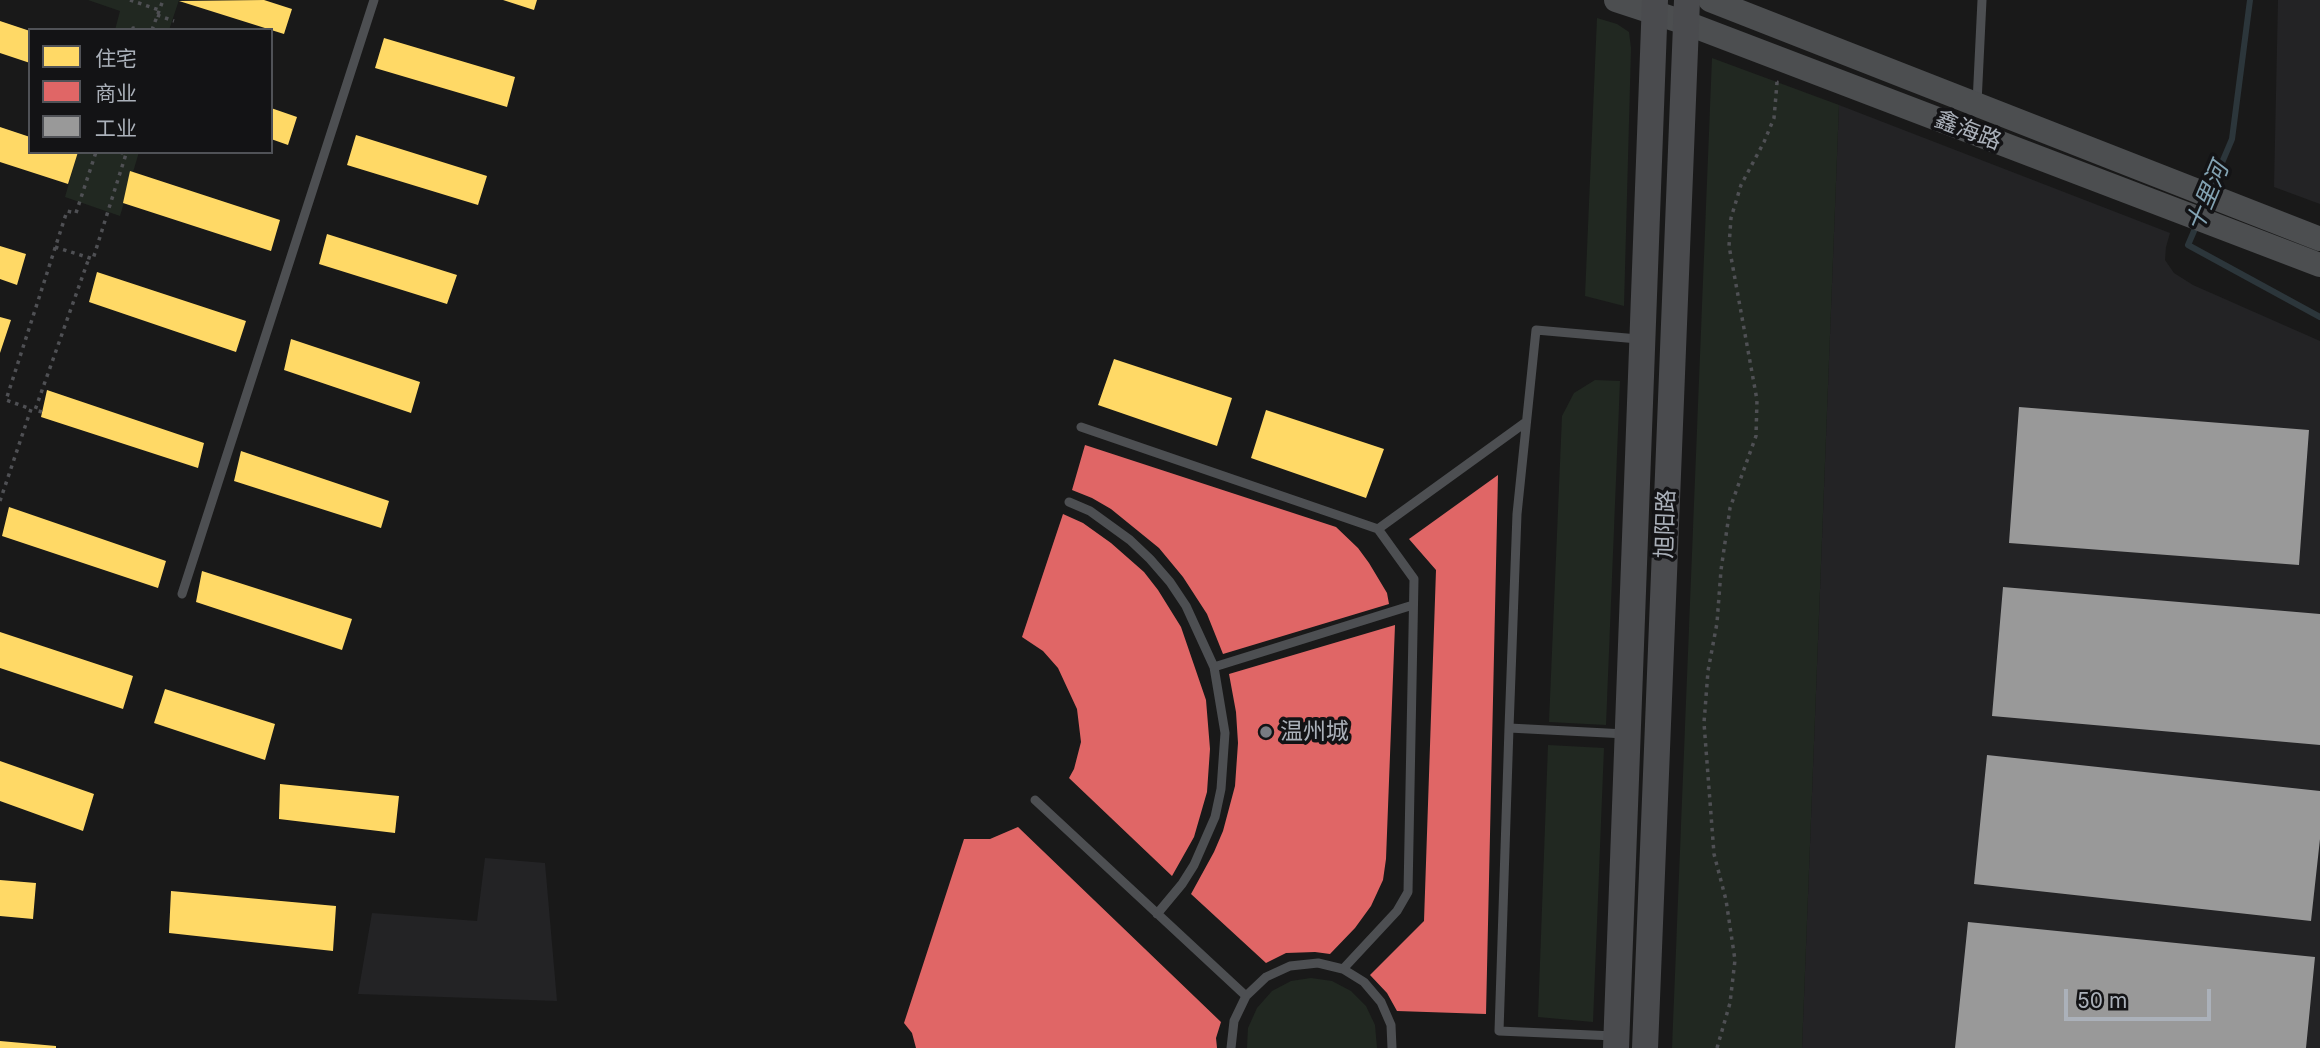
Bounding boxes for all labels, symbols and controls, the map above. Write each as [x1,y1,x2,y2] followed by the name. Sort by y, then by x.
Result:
[28,28,273,154] legend
[95,46,137,71] text: 住宅
[95,81,137,106] text: 商业
[1931,106,2005,156] street label: 鑫海路
[95,116,137,141] text: 工业
[2181,158,2235,236] water label: 十里河
[1651,489,1681,559] street label: 旭阳路
[1280,718,1349,746] place label: 温州城
[1258,724,1274,740] marker: 温州城
[2068,974,2215,1018] scale bar
[2077,988,2127,1013] text: 50 m

